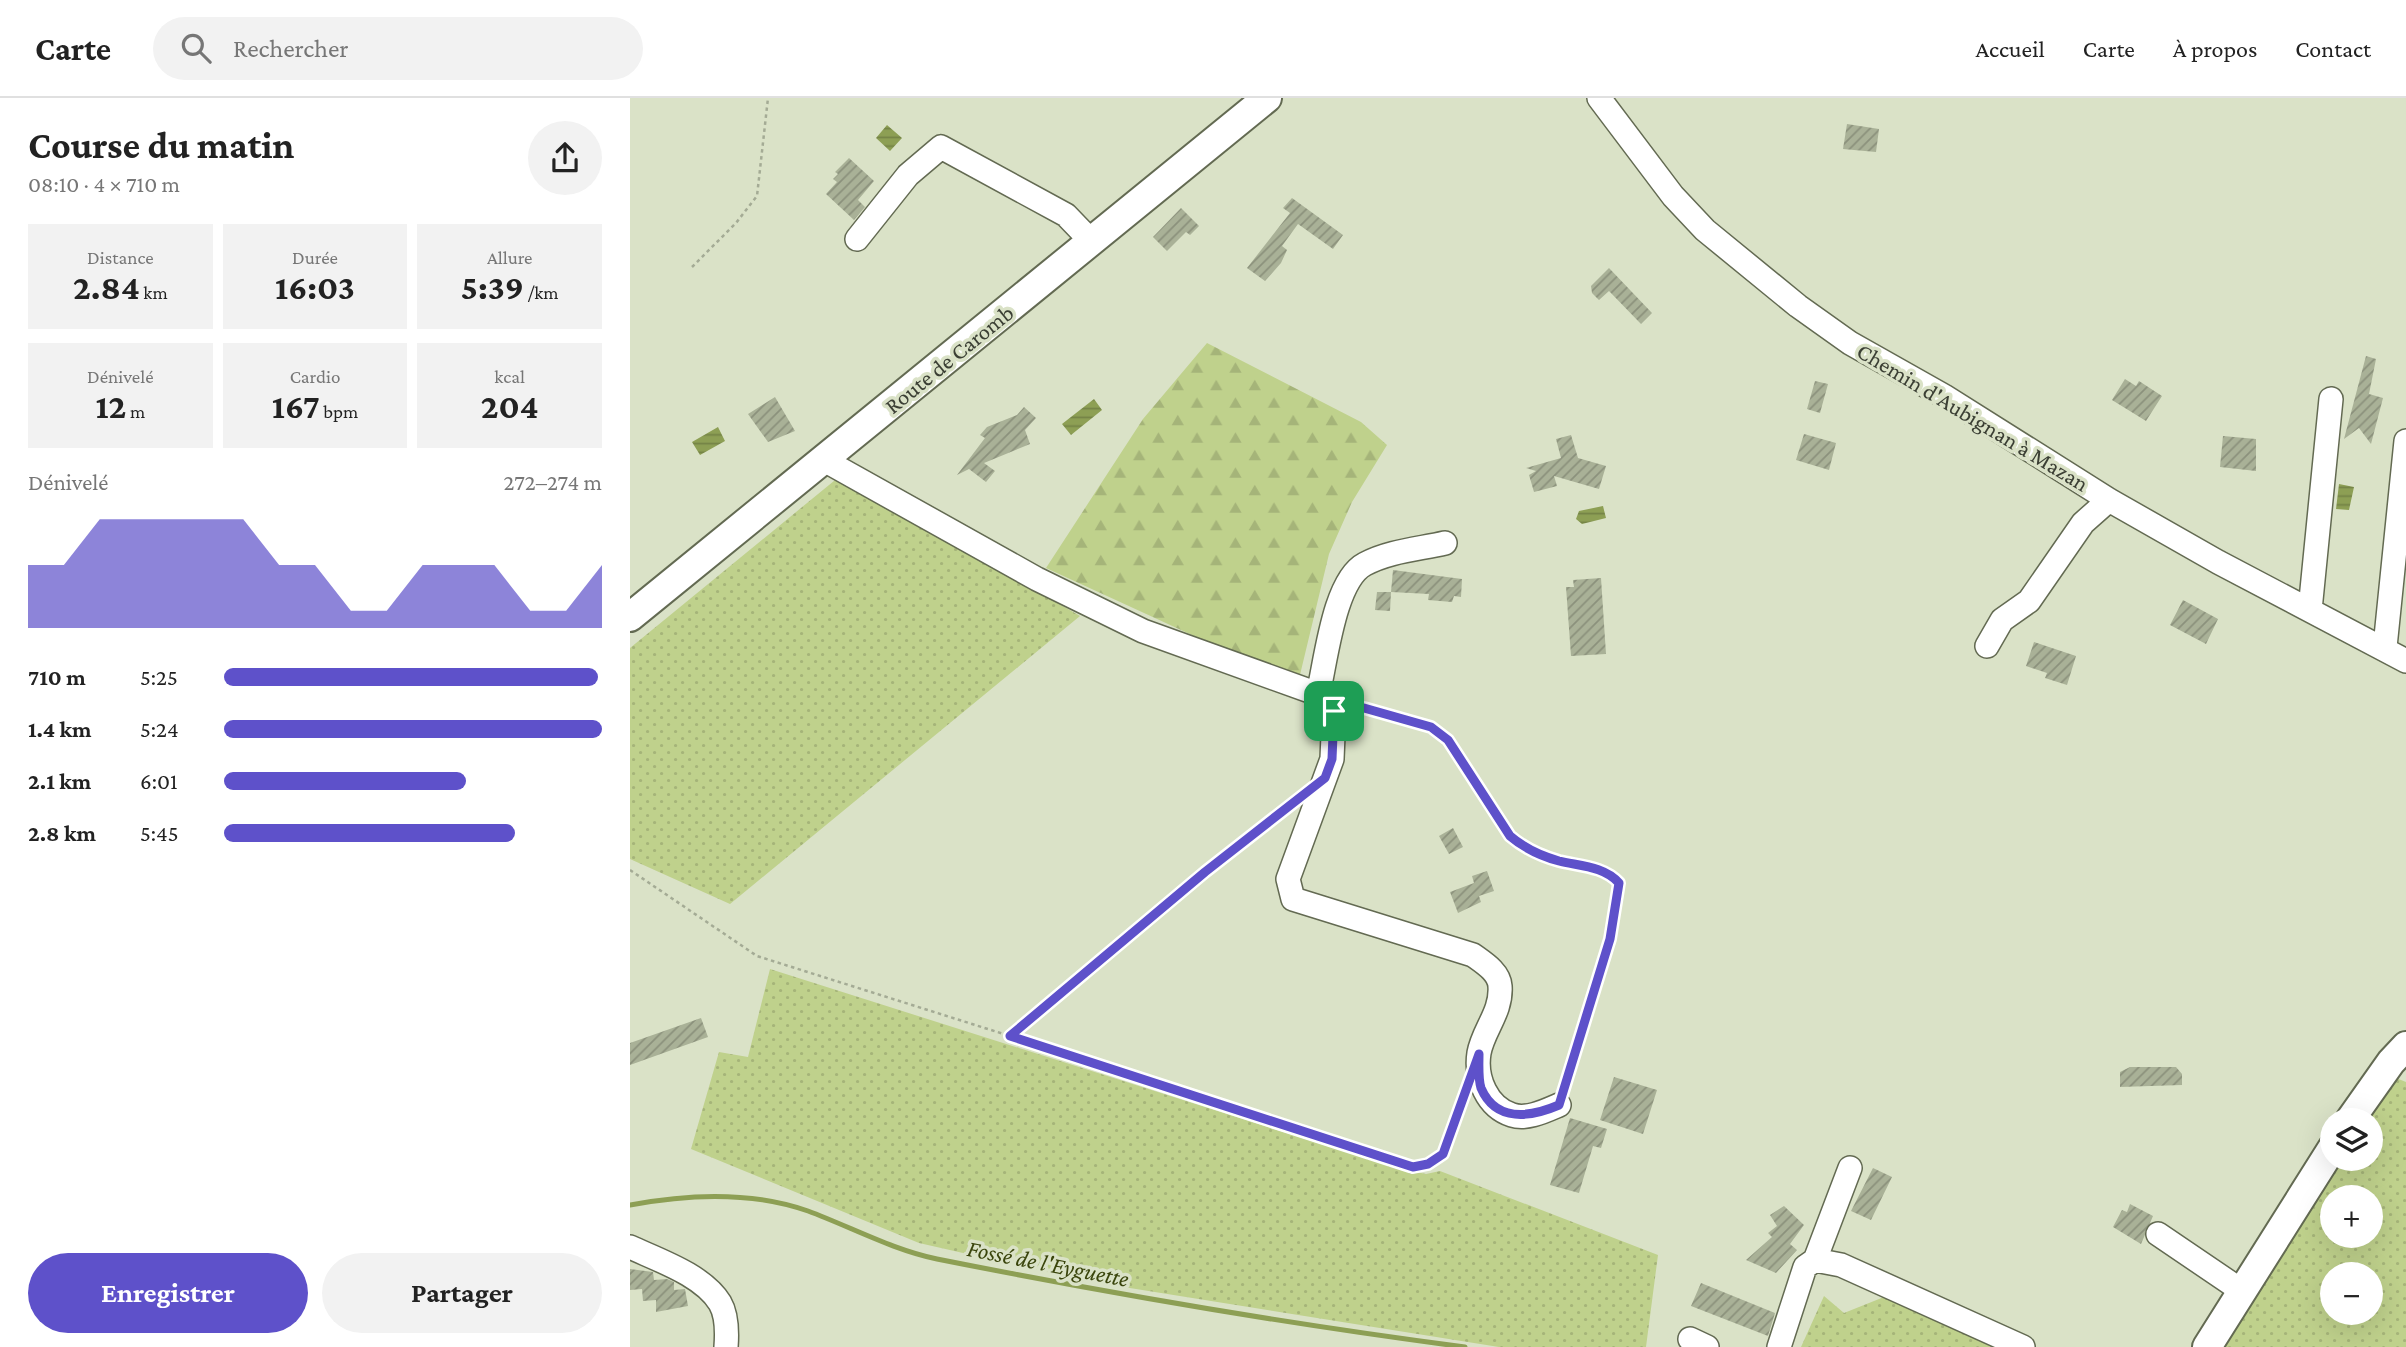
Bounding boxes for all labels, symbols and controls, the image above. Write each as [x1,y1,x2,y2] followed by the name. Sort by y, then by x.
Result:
[153,17,643,80] search box
[177,29,215,67] icon: search
[35,30,111,67] text: Carte
[233,34,349,63] text: Rechercher
[1975,35,2045,62] text: Accueil
[2083,35,2135,62] text: Carte
[2173,35,2257,62] text: À propos
[2295,35,2371,62] text: Contact
[528,121,602,195] button: share
[28,124,294,166] text: Course du matin
[28,171,180,197] text: 08:10 · 4 × 710 m
[87,247,154,268] text: Distance
[292,247,338,268] text: Durée
[487,247,532,268] text: Allure
[73,268,140,307] text: 2.84
[275,268,355,307] text: 16:03
[461,268,524,307] text: 5:39
[140,282,168,303] text: km
[524,282,559,303] text: /km
[879,299,1019,419] street label: Route de Caromb
[1852,337,2094,497] street label: Chemin d'Aubignan à Mazan
[87,366,154,387] text: Dénivelé
[290,366,340,387] text: Cardio
[494,366,525,387] text: kcal
[95,387,126,426] text: 12
[272,387,320,426] text: 167
[481,387,539,426] text: 204
[126,401,145,422] text: m
[320,401,358,422] text: bpm
[28,469,108,495] text: Dénivelé
[504,469,602,495] text: 272–274 m
[28,664,86,690] text: 710 m
[140,664,178,690] text: 5:25
[1304,681,1364,741] pin
[1315,692,1353,730] icon: arrive
[28,716,91,742] text: 1.4 km
[140,716,179,742] text: 5:24
[28,768,91,794] text: 2.1 km
[140,768,178,794] text: 6:01
[28,820,96,846] text: 2.8 km
[140,820,179,846] text: 5:45
[2320,1108,2383,1325] map controls
[2320,1108,2383,1171] button: layers
[2320,1185,2383,1248] button: +
[965,1234,1131,1292] water label: Fossé de l'Eyguette
[28,1253,308,1333] button: Enregistrer
[322,1253,602,1333] button: Partager
[2320,1262,2383,1325] button: −

